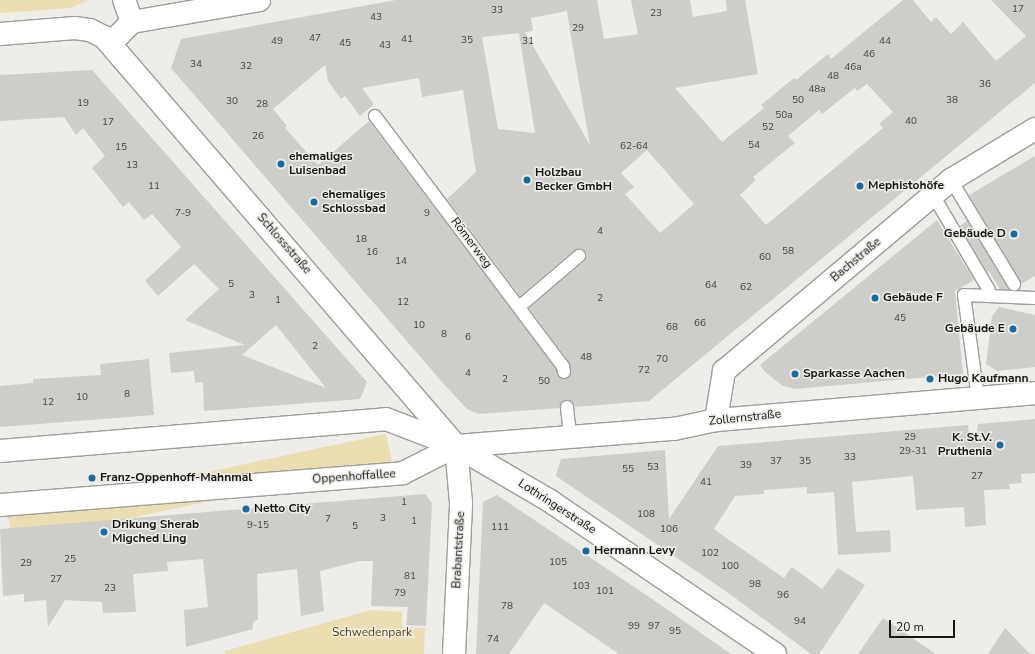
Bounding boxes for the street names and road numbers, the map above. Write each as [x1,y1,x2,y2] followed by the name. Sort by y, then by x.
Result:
[254,211,314,277] street label: Schlossstraße
[447,215,495,271] street label: Römerweg
[828,235,884,285] street label: Bachstraße
[708,407,782,429] street label: Zollernstraße
[312,467,396,487] street label: Oppenhoffallee
[515,476,599,538] street label: Lothringerstraße
[450,511,468,589] street label: Brabantstraße

